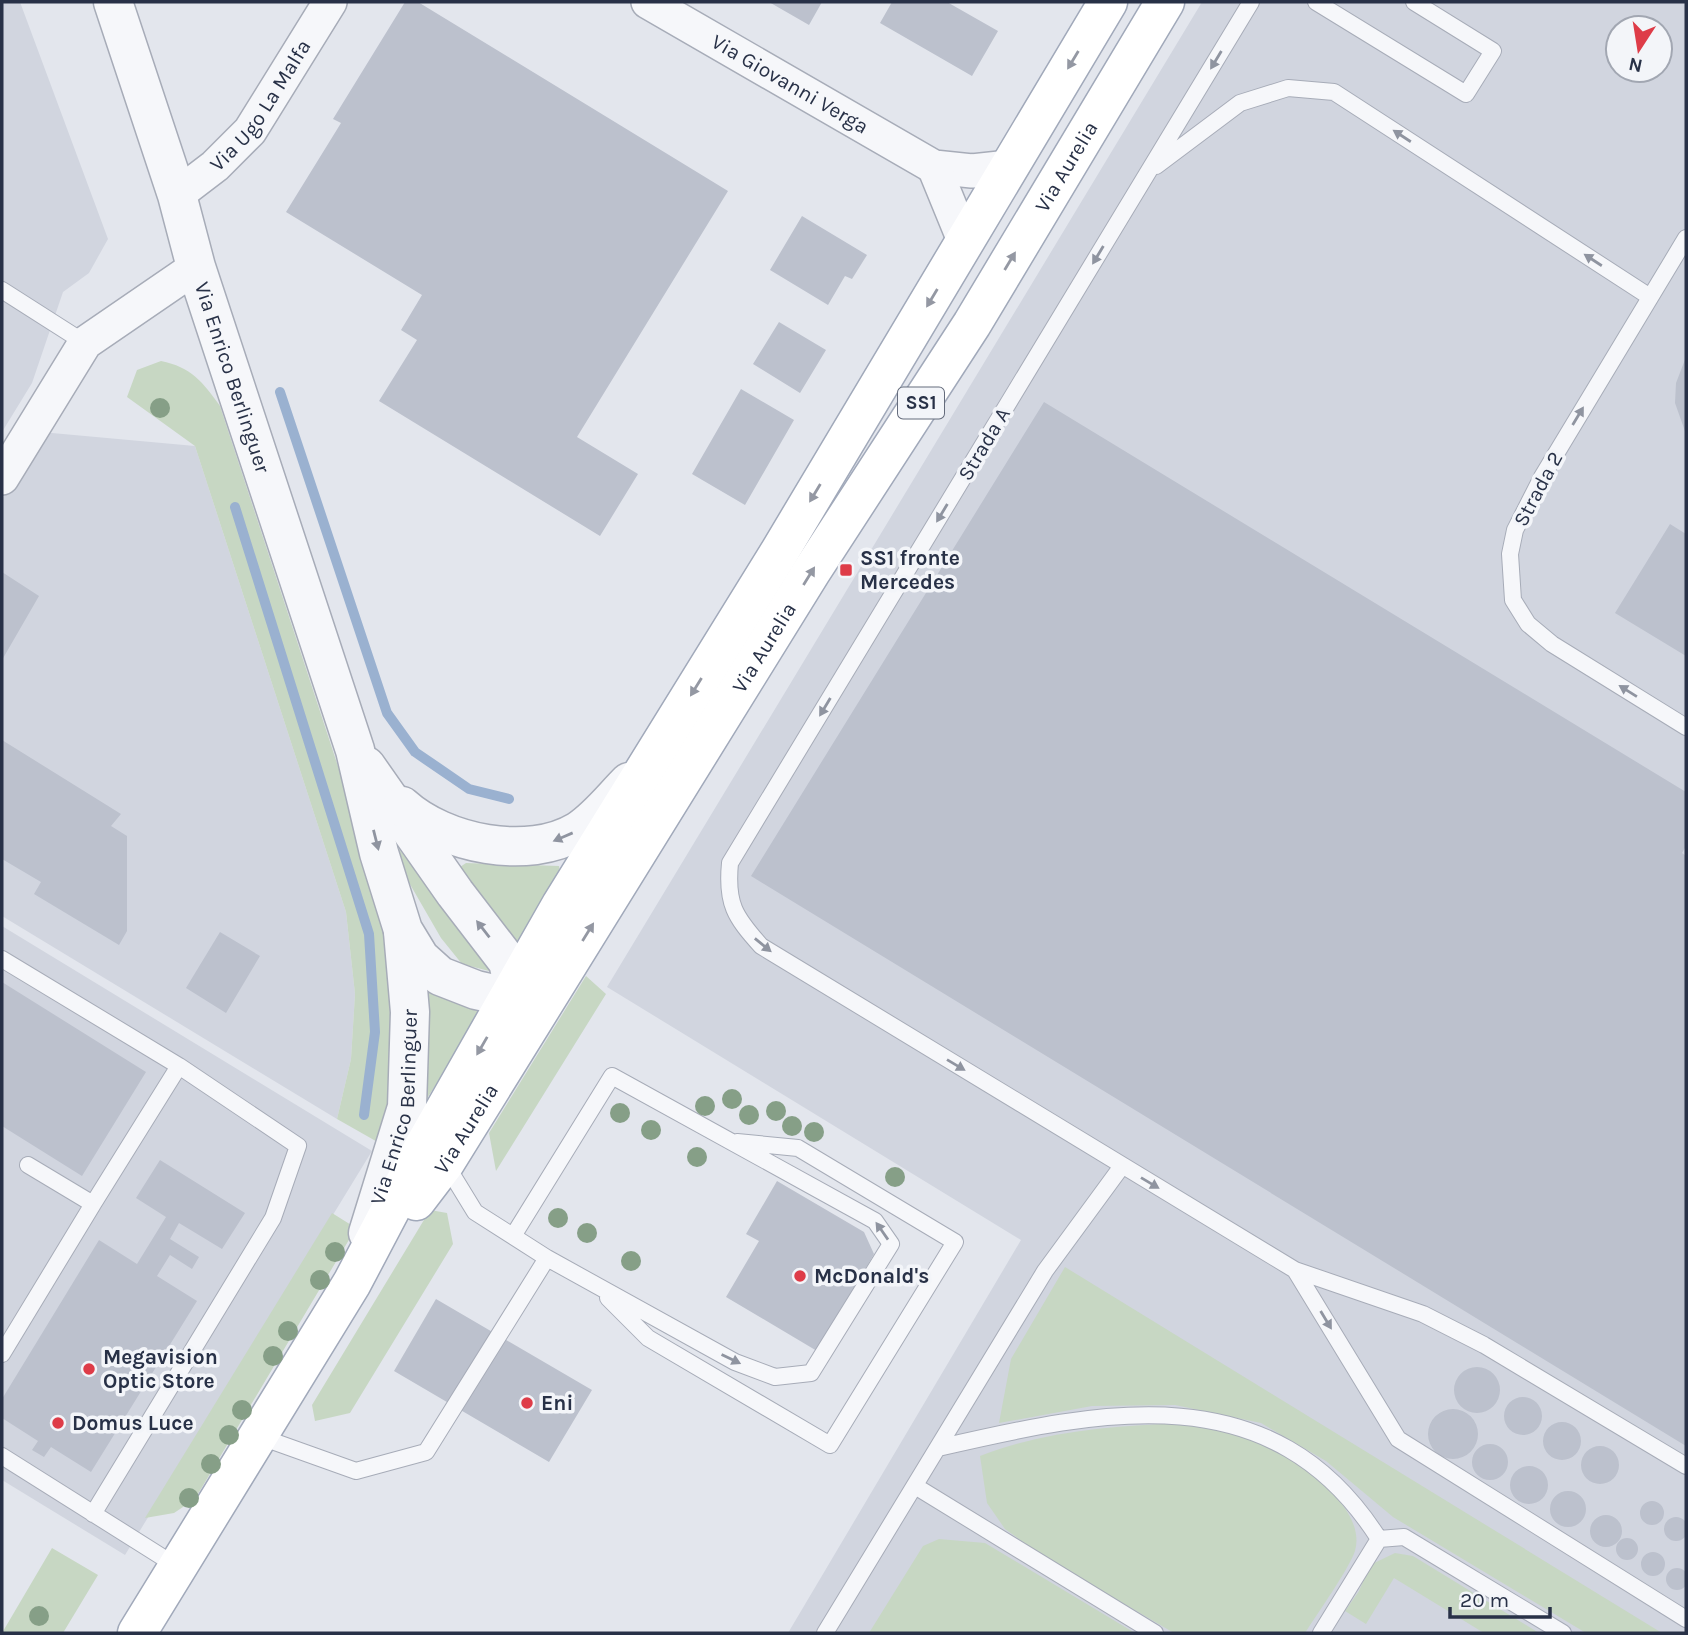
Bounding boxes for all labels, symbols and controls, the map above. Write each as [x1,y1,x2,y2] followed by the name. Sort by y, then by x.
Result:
[1604,14,1674,84] north arrow
[707,29,873,139] street label: Via Giovanni Verga
[205,35,316,176] street label: Via Ugo La Malfa
[1067,51,1079,70] one-way arrow
[1209,51,1222,70] one-way arrow
[1627,52,1645,77] text: N
[1030,117,1103,216] street label: Via Aurelia
[1393,129,1411,143] one-way arrow
[1092,246,1105,265] one-way arrow
[1004,251,1016,270] one-way arrow
[1583,253,1603,266] one-way arrow
[190,279,275,476] street label: Via Enrico Berlinguer
[926,289,938,308] one-way arrow
[898,388,944,418] road number: SS1
[953,403,1015,485] street label: Strada A
[1572,407,1584,426] one-way arrow
[1508,448,1568,530] street label: Strada 2
[809,484,821,503] one-way arrow
[936,503,949,522] one-way arrow
[860,546,960,594] place label: SS1 fronte Mercedes
[838,562,854,578] marker: SS1 fronte Mercedes
[802,567,815,586] one-way arrow
[727,598,801,697] street label: Via Aurelia
[689,678,702,697] one-way arrow
[1619,685,1638,698] one-way arrow
[818,698,831,717] one-way arrow
[371,829,382,851] one-way arrow
[552,832,573,843] one-way arrow
[476,920,490,938] one-way arrow
[582,922,595,942] one-way arrow
[754,937,771,952] one-way arrow
[365,1008,422,1208] street label: Via Enrico Berlinguer
[476,1037,488,1056] one-way arrow
[946,1058,965,1071] one-way arrow
[429,1079,503,1179] street label: Via Aurelia
[1141,1177,1160,1189] one-way arrow
[875,1222,889,1240] one-way arrow
[814,1264,929,1288] place label: McDonald's
[792,1268,808,1284] marker: McDonald's
[1319,1310,1332,1329] one-way arrow
[103,1345,218,1393] place label: Megavision Optic Store
[721,1353,741,1364] one-way arrow
[81,1361,97,1377] marker: Megavision Optic Store
[541,1391,573,1415] place label: Eni
[519,1395,535,1411] marker: Eni
[72,1411,194,1435] place label: Domus Luce
[50,1415,66,1431] marker: Domus Luce
[1450,1576,1550,1620] scale bar
[1460,1588,1509,1612] text: 20 m

